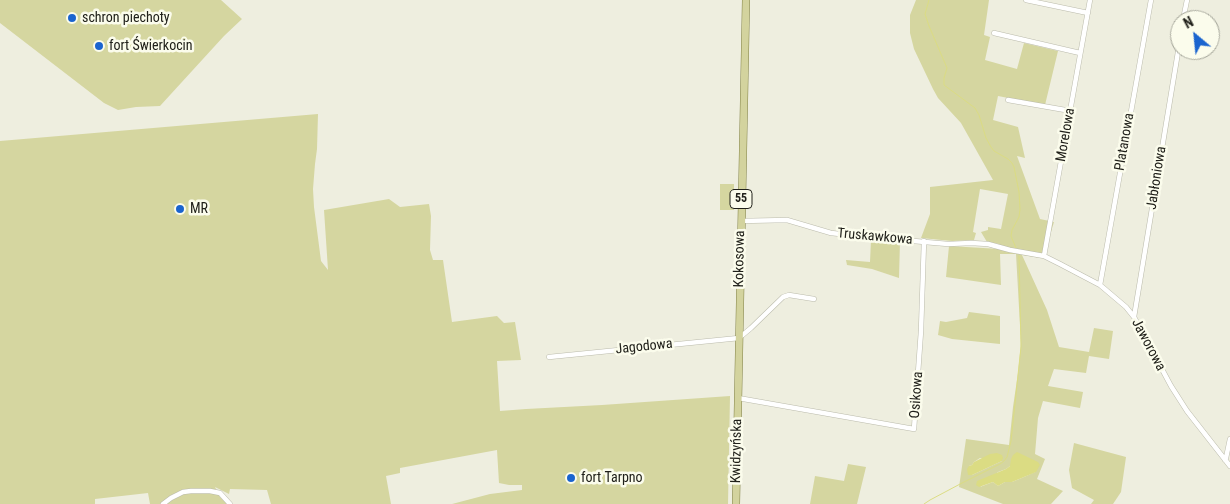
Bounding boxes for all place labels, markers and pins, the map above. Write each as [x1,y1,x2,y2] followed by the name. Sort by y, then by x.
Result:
[82,10,170,26] place label: schron piechoty
[66,12,78,24] marker: schron piechoty
[109,38,193,54] place label: fort Świerkocin
[93,40,105,52] marker: fort Świerkocin
[190,201,208,217] place label: MR
[174,203,186,215] marker: MR
[581,470,643,486] place label: fort Tarpno
[565,472,577,484] marker: fort Tarpno

